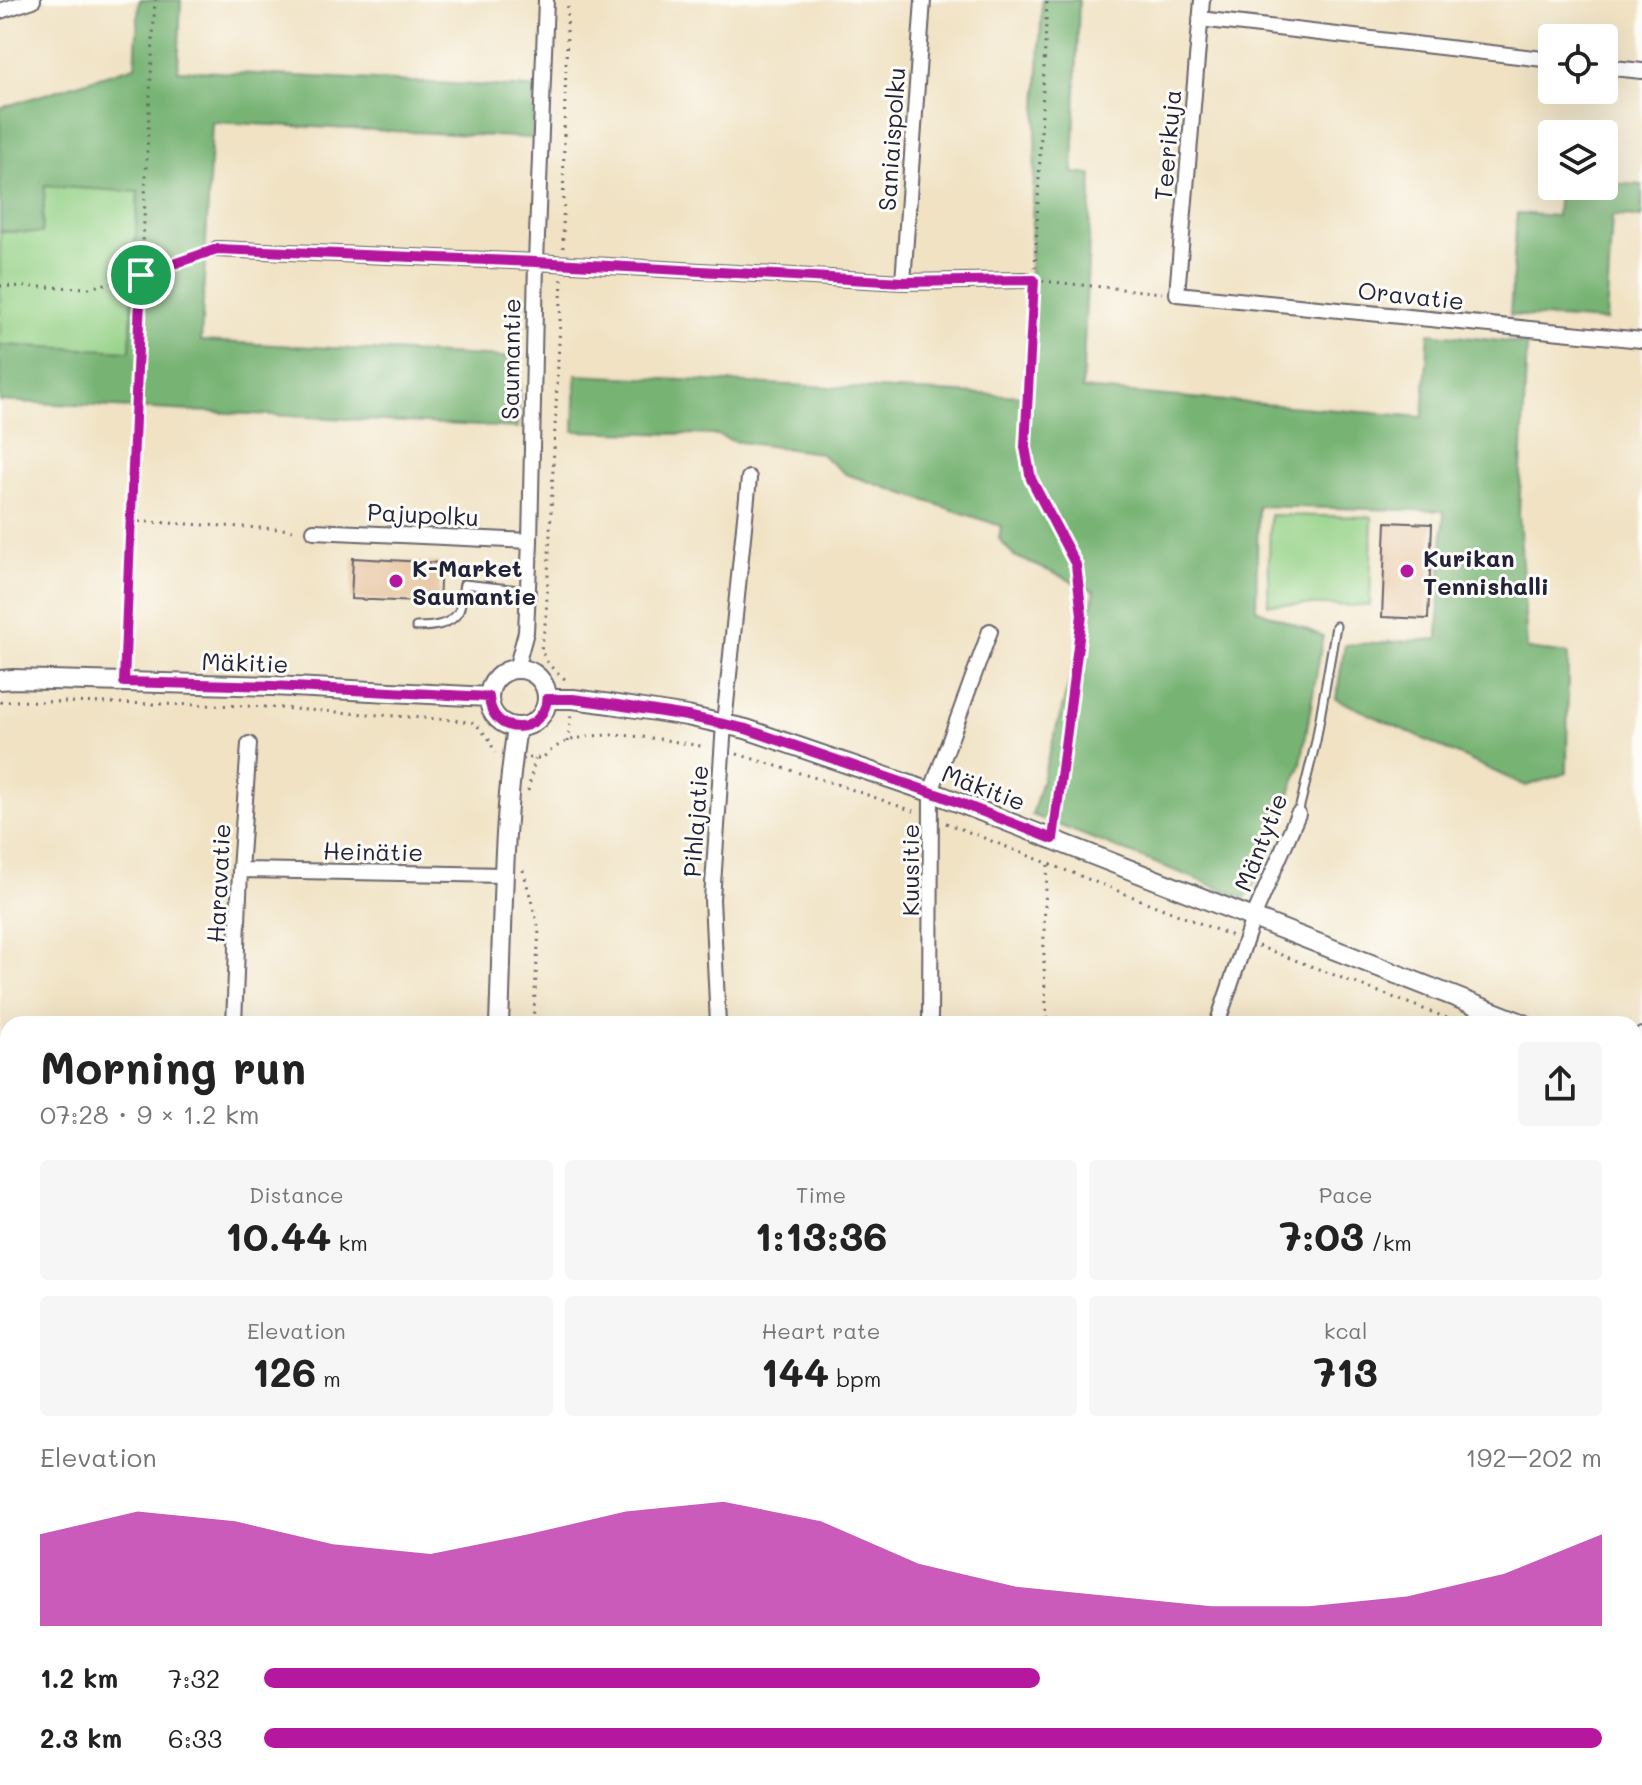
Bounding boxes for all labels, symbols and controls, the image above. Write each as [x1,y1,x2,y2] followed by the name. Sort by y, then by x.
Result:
[1538,24,1618,200] map controls
[1538,24,1618,104] button: locate
[871,66,911,212] street label: Saniaispolku
[1147,88,1187,202] street label: Teerikuja
[1538,120,1618,200] button: layers
[107,241,175,309] pin
[119,253,163,297] icon: arrive
[1356,274,1466,316] street label: Oravatie
[493,298,527,420] street label: Saumantie
[366,496,480,532] street label: Pajupolku
[1423,542,1549,601] place label: Kurikan Tennishalli
[412,552,536,611] place label: K-Market Saumantie
[1398,562,1416,580] marker: Kurikan Tennishalli
[387,572,405,590] marker: K-Market Saumantie
[201,645,289,679] street label: Mäkitie
[938,757,1030,817] street label: Mäkitie
[676,764,714,878] street label: Pihlajatie
[1226,788,1294,896] street label: Mäntytie
[199,823,237,943] street label: Haravatie
[894,824,925,916] street label: Kuusitie
[323,835,423,867] street label: Heinätie
[40,1038,306,1095] text: Morning run
[1518,1042,1602,1126] button: share
[40,1097,259,1131] text: 07:28 · 9 × 1.2 km
[249,1180,344,1209] text: Distance
[796,1180,846,1209] text: Time
[1319,1180,1373,1209] text: Pace
[225,1209,331,1261] text: 10.44
[754,1209,887,1261] text: 1:13:36
[1279,1209,1364,1261] text: 7:03
[331,1228,368,1257] text: km
[1364,1228,1412,1257] text: /km
[247,1316,346,1345] text: Elevation
[762,1316,880,1345] text: Heart rate
[1324,1316,1368,1345] text: kcal
[252,1345,316,1397] text: 126
[761,1345,829,1397] text: 144
[1314,1345,1378,1397] text: 713
[316,1364,341,1393] text: m
[829,1364,881,1393] text: bpm
[40,1440,157,1474] text: Elevation
[1465,1440,1602,1474] text: 192–202 m
[40,1661,118,1695] text: 1.2 km
[168,1661,220,1695] text: 7:32
[40,1721,122,1755] text: 2.3 km
[168,1721,222,1755] text: 6:33

